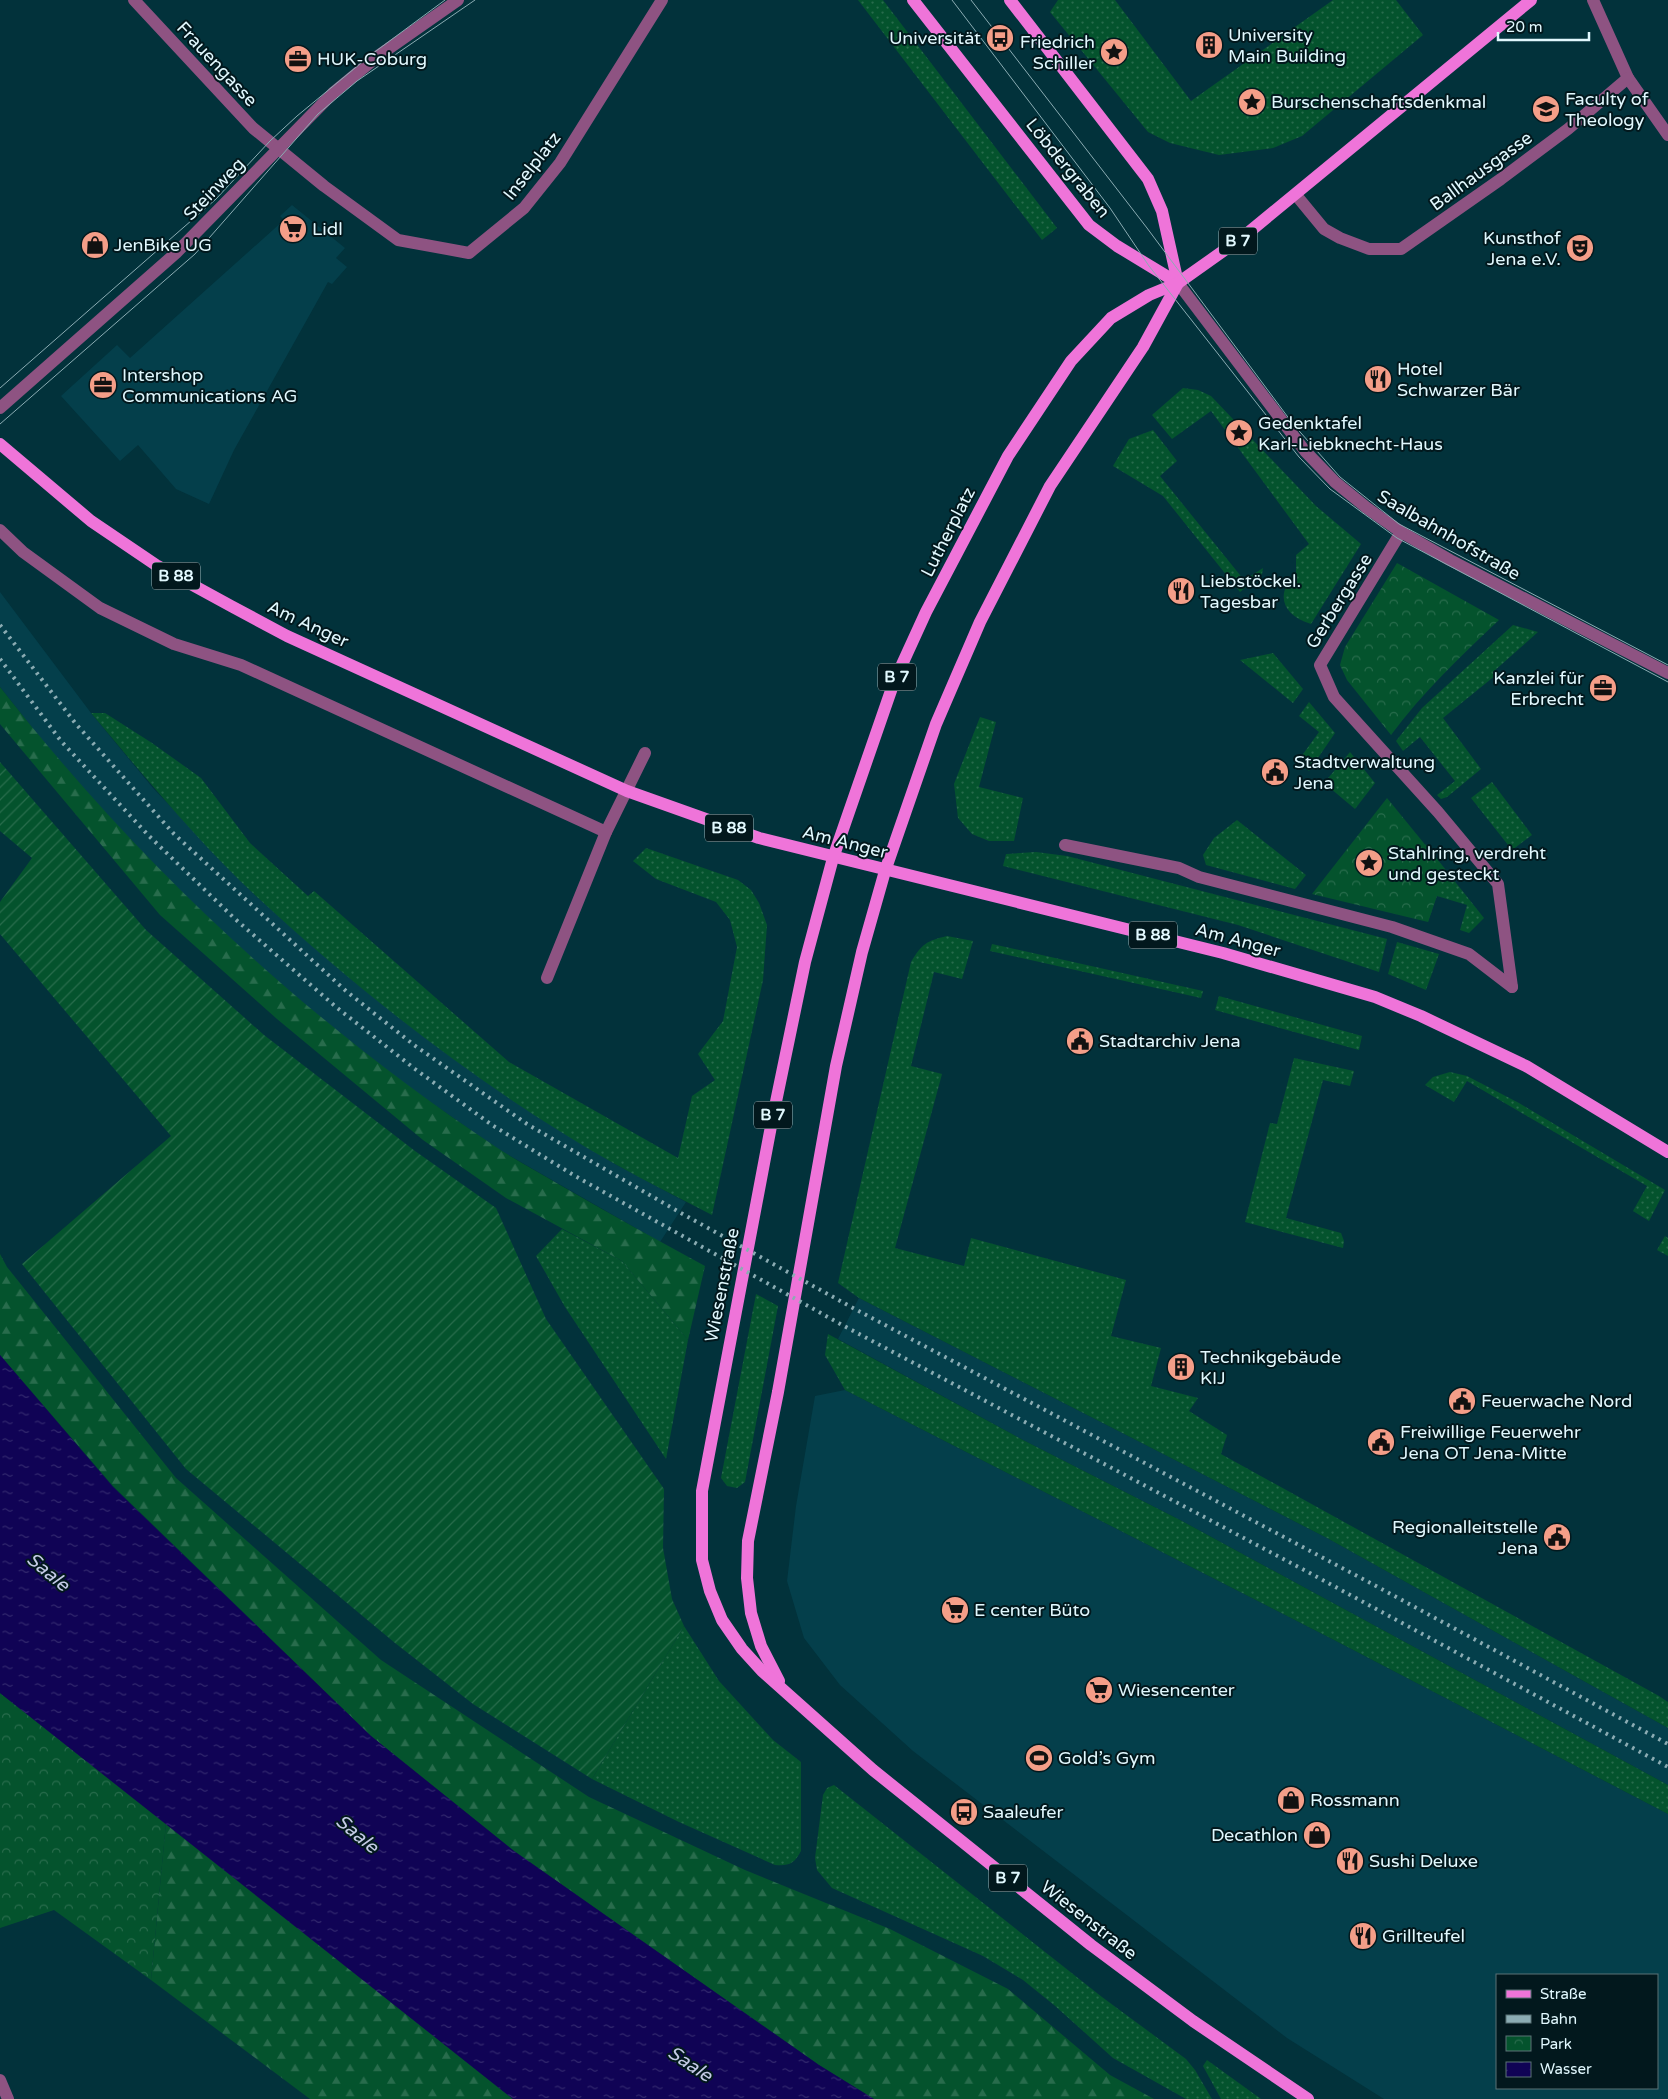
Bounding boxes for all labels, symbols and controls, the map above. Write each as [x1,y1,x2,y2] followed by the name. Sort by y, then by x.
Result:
[1498,10,1589,42] scale bar
[172,17,262,111] street label: Frauengasse
[1506,18,1543,36] text: 20 m
[985,23,1015,53] bus stop icon: Universität
[1228,24,1346,67] place label: University Main Building
[889,27,981,49] place label: Universität
[1194,30,1224,60] building icon: University Main Building
[1020,31,1095,74] place label: Friedrich Schiller
[1099,37,1129,67] place icon: Friedrich Schiller
[283,44,313,74] office icon: HUK-Coburg
[317,48,427,70] place label: HUK-Coburg
[1237,87,1267,117] place icon: Burschenschaftsdenkmal
[1565,88,1649,131] place label: Faculty of Theology
[1271,91,1486,113] place label: Burschenschaftsdenkmal
[1531,94,1561,124] school or university icon: Faculty of Theology
[1021,114,1115,222] street label: Löbdergraben
[498,127,566,205] street label: Inselplatz
[1426,127,1536,215] street label: Ballhausgasse
[179,153,249,225] street label: Steinweg
[278,214,308,244] supermarket icon: Lidl
[312,218,343,240] place label: Lidl
[1483,227,1561,270] place label: Kunsthof Jena e.V.
[1219,228,1257,255] road number: B 7
[80,230,110,260] shop icon: JenBike UG
[1565,233,1595,263] theatre icon: Kunsthof Jena e.V.
[114,234,212,256] place label: JenBike UG
[1397,358,1520,401] place label: Hotel Schwarzer Bär
[122,364,297,407] place label: Intershop Communications AG
[1363,364,1393,394] restaurant icon: Hotel Schwarzer Bär
[88,370,118,400] office icon: Intershop Communications AG
[1258,412,1443,455] place label: Gedenktafel Karl-Liebknecht-Haus
[1224,418,1254,448] place icon: Gedenktafel Karl-Liebknecht-Haus
[916,483,980,581] street label: Lutherplatz
[1374,485,1524,585] street label: Saalbahnhofstraße
[1301,549,1377,653] street label: Gerbergasse
[152,562,200,590] road number: B 88
[1200,570,1301,613] place label: Liebstöckel. Tagesbar
[1166,576,1196,606] restaurant icon: Liebstöckel. Tagesbar
[264,596,352,652] street label: Am Anger
[878,664,916,690] road number: B 7
[1493,667,1584,710] place label: Kanzlei für Erbrecht
[1588,673,1618,703] office icon: Kanzlei für Erbrecht
[1294,751,1435,794] place label: Stadtverwaltung Jena
[1260,757,1290,787] public building icon: Stadtverwaltung Jena
[705,814,753,841] road number: B 88
[800,821,890,863] street label: Am Anger
[1388,842,1546,885] place label: Stahlring, verdreht und gesteckt
[1354,848,1384,878] place icon: Stahlring, verdreht und gesteckt
[1193,918,1283,962] street label: Am Anger
[1129,922,1177,948] road number: B 88
[1065,1026,1095,1056] public building icon: Stadtarchiv Jena
[1099,1030,1241,1052] place label: Stadtarchiv Jena
[754,1102,792,1128] road number: B 7
[700,1226,744,1344] street label: Wiesenstraße
[1200,1346,1341,1389] place label: Technikgebäude KIJ
[1166,1352,1196,1382] building icon: Technikgebäude KIJ
[1447,1386,1477,1416] public building icon: Feuerwache Nord
[1481,1390,1632,1412] place label: Feuerwache Nord
[1400,1421,1581,1464] place label: Freiwillige Feuerwehr Jena OT Jena-Mitte
[1366,1427,1396,1457] public building icon: Freiwillige Feuerwehr Jena OT Jena-Mitte
[1392,1516,1538,1559] place label: Regionalleitstelle Jena
[1542,1522,1572,1552] public building icon: Regionalleitstelle Jena
[22,1548,75,1597] water label: Saale
[940,1595,970,1625] supermarket icon: E center Büto
[974,1599,1090,1621] place label: E center Büto
[1084,1675,1114,1705] supermarket icon: Wiesencenter
[1118,1679,1235,1701] place label: Wiesencenter
[1024,1743,1054,1773] sports icon: Gold’s Gym
[1058,1747,1156,1769] place label: Gold’s Gym
[1276,1785,1306,1815] shop icon: Rossmann
[1310,1789,1400,1811] place label: Rossmann
[949,1797,979,1827] bus stop icon: Saaleufer
[983,1801,1063,1823] place label: Saaleufer
[331,1810,384,1859] water label: Saale
[1302,1820,1332,1850] shop icon: Decathlon
[1211,1824,1298,1846] place label: Decathlon
[1335,1846,1365,1876] restaurant icon: Sushi Deluxe
[1369,1850,1478,1872] place label: Sushi Deluxe
[989,1865,1027,1892] road number: B 7
[1036,1876,1142,1964] street label: Wiesenstraße
[1348,1921,1378,1951] restaurant icon: Grillteufel
[1382,1925,1465,1947] place label: Grillteufel
[1496,1974,1658,2089] legend
[1540,1985,1586,2003] text: Straße
[1540,2010,1577,2028] text: Bahn
[1540,2035,1572,2053] text: Park
[664,2041,717,2087] water label: Saale
[1540,2060,1592,2078] text: Wasser

